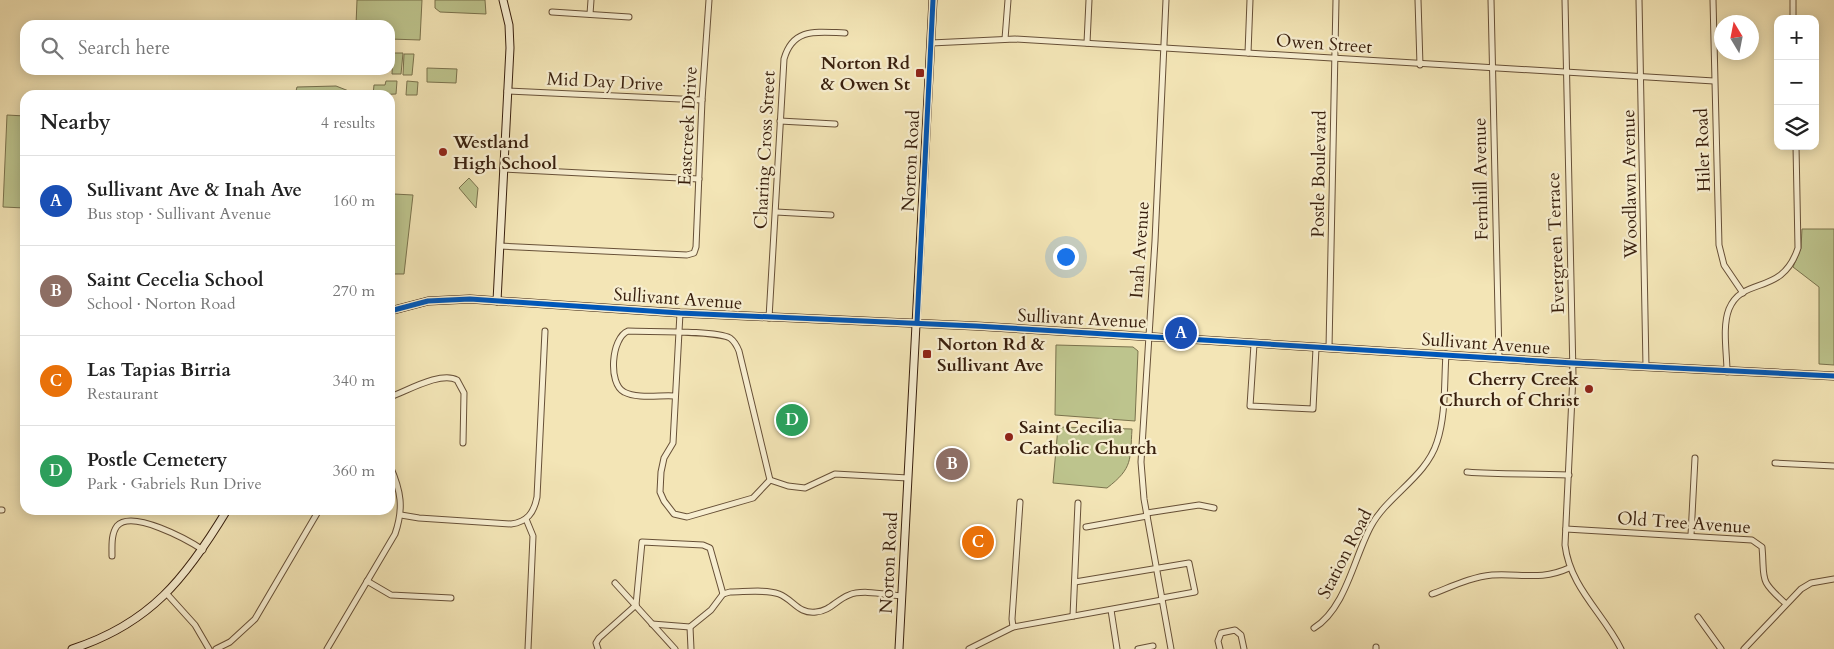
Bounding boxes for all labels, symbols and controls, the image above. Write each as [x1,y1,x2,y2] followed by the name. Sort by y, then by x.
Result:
[1714,15,1759,60] north arrow
[1774,15,1819,150] map controls
[1774,15,1819,60] button: +
[20,20,395,75] search box
[1275,28,1373,60] street label: Owen Street
[38,34,66,62] icon: search
[78,35,170,61] text: Search here
[821,51,911,97] place label: Norton Rd & Owen St
[1774,60,1819,105] button: −
[546,66,664,98] street label: Mid Day Drive
[672,66,704,186] street label: Eastcreek Drive
[914,67,926,79] marker: Norton Rd & Owen St
[748,70,782,230] street label: Charing Cross Street
[1774,105,1819,150] button: layers
[1689,107,1717,192] street label: Hiler Road
[40,108,111,137] text: Nearby
[896,109,926,212] street label: Norton Road
[1616,109,1644,260] street label: Woodlawn Avenue
[1305,110,1333,238] street label: Postle Boulevard
[321,112,375,134] text: 4 results
[1467,118,1495,240] street label: Fernhill Avenue
[452,130,557,176] place label: Westland High School
[437,146,449,158] marker: Westland High School
[1541,172,1571,314] street label: Evergreen Terrace
[87,177,302,203] text: Sullivant Ave & Inah Ave
[50,190,62,212] text: A
[333,190,375,212] text: 160 m
[1124,201,1156,299] street label: Inah Avenue
[87,203,271,225] text: Bus stop · Sullivant Avenue
[1053,244,1079,270] your location
[87,267,264,293] text: Saint Cecelia School
[50,280,62,302] text: B
[333,280,375,302] text: 270 m
[613,282,743,316] street label: Sullivant Avenue
[87,293,236,315] text: School · Norton Road
[1017,303,1147,335] street label: Sullivant Avenue
[1165,314,1197,352] pin: A
[1421,327,1551,361] street label: Sullivant Avenue
[937,332,1045,378] place label: Norton Rd & Sullivant Ave
[921,348,933,360] marker: Norton Rd & Sullivant Ave
[87,357,231,383] text: Las Tapias Birria
[1439,367,1580,413] place label: Cherry Creek Church of Christ
[50,370,62,392] text: C
[333,370,375,392] text: 340 m
[87,383,158,405] text: Restaurant
[1583,383,1595,395] marker: Cherry Creek Church of Christ
[776,401,808,439] pin: D
[1019,415,1157,461] place label: Saint Cecilia Catholic Church
[1003,431,1015,443] marker: Saint Cecilia Catholic Church
[936,445,968,483] pin: B
[87,447,227,473] text: Postle Cemetery
[49,460,63,482] text: D
[333,460,375,482] text: 360 m
[87,473,262,495] text: Park · Gabriels Run Drive
[1312,504,1378,603] street label: Station Road
[1616,506,1752,540] street label: Old Tree Avenue
[874,511,904,614] street label: Norton Road
[962,523,994,561] pin: C

